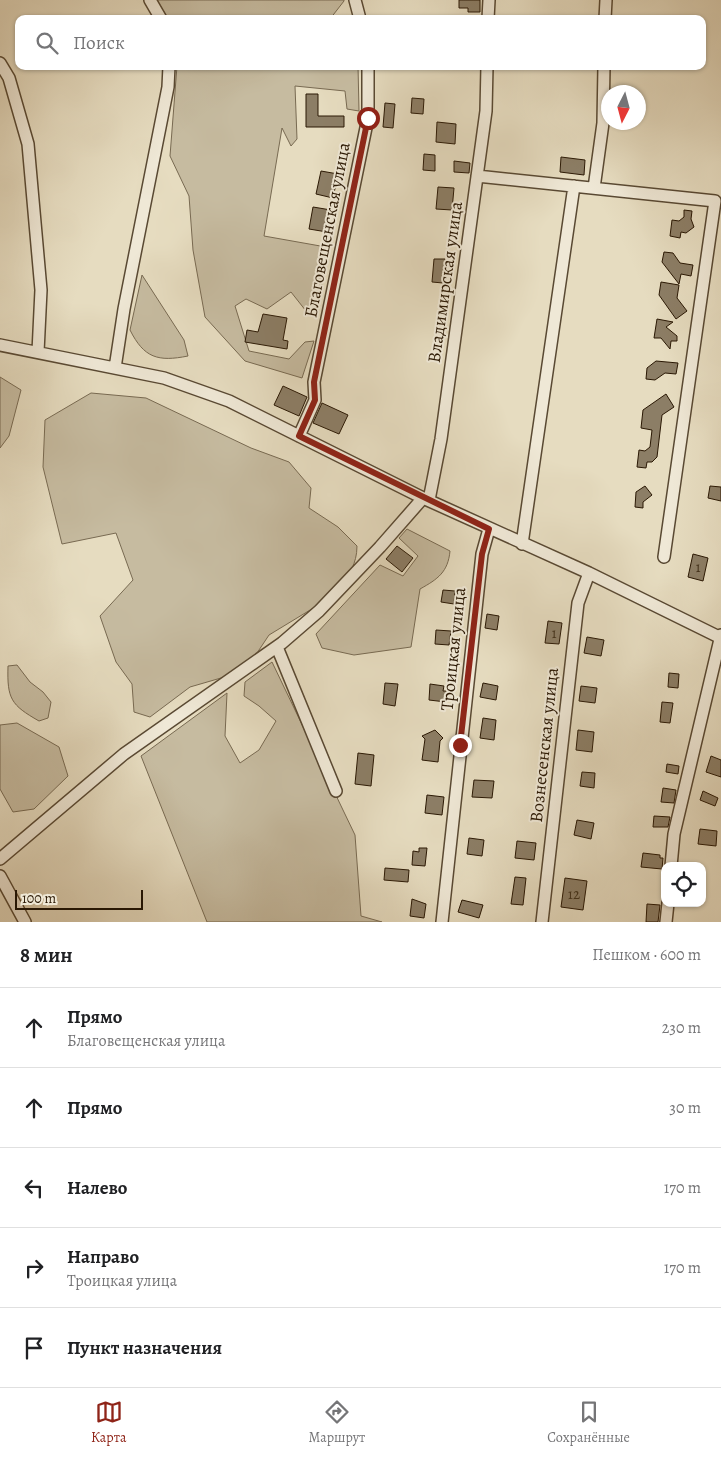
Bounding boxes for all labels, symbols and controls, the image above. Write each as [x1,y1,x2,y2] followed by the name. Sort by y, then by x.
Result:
[15,15,706,70] search box
[33,29,61,57] icon: search
[73,30,125,56] text: Поиск
[601,85,646,130] north arrow
[357,107,380,130] route start
[298,140,356,320] street label: Благовещенская улица
[422,199,468,364] street label: Владимирская улица
[695,557,701,577] house number: 1
[435,585,471,712] street label: Троицкая улица
[551,623,557,643] house number: 1
[524,666,564,824] street label: Вознесенская улица
[449,734,472,757] route end
[661,862,706,907] map controls
[661,862,706,907] button: locate
[568,884,580,904] house number: 12
[15,887,142,910] scale bar
[22,889,56,908] text: 100 m
[20,941,73,969] text: 8 мин
[592,944,701,966] text: Пешком · 600 m
[67,1004,122,1030] text: Прямо
[20,1014,48,1042] icon: ahead
[662,1017,701,1039] text: 230 m
[67,1030,225,1052] text: Благовещенская улица
[20,1094,48,1122] icon: ahead
[67,1095,122,1121] text: Прямо
[669,1097,701,1119] text: 30 m
[20,1174,48,1202] icon: left
[67,1175,127,1201] text: Налево
[664,1177,701,1199] text: 170 m
[67,1244,139,1270] text: Направо
[20,1254,48,1282] icon: right
[664,1257,701,1279] text: 170 m
[67,1270,177,1292] text: Троицкая улица
[20,1334,48,1362] icon: arrive
[67,1335,222,1361] text: Пункт назначения
[91,1398,126,1447] tab: Карта
[309,1398,365,1447] tab: Маршрут
[547,1398,630,1447] tab: Сохранённые

